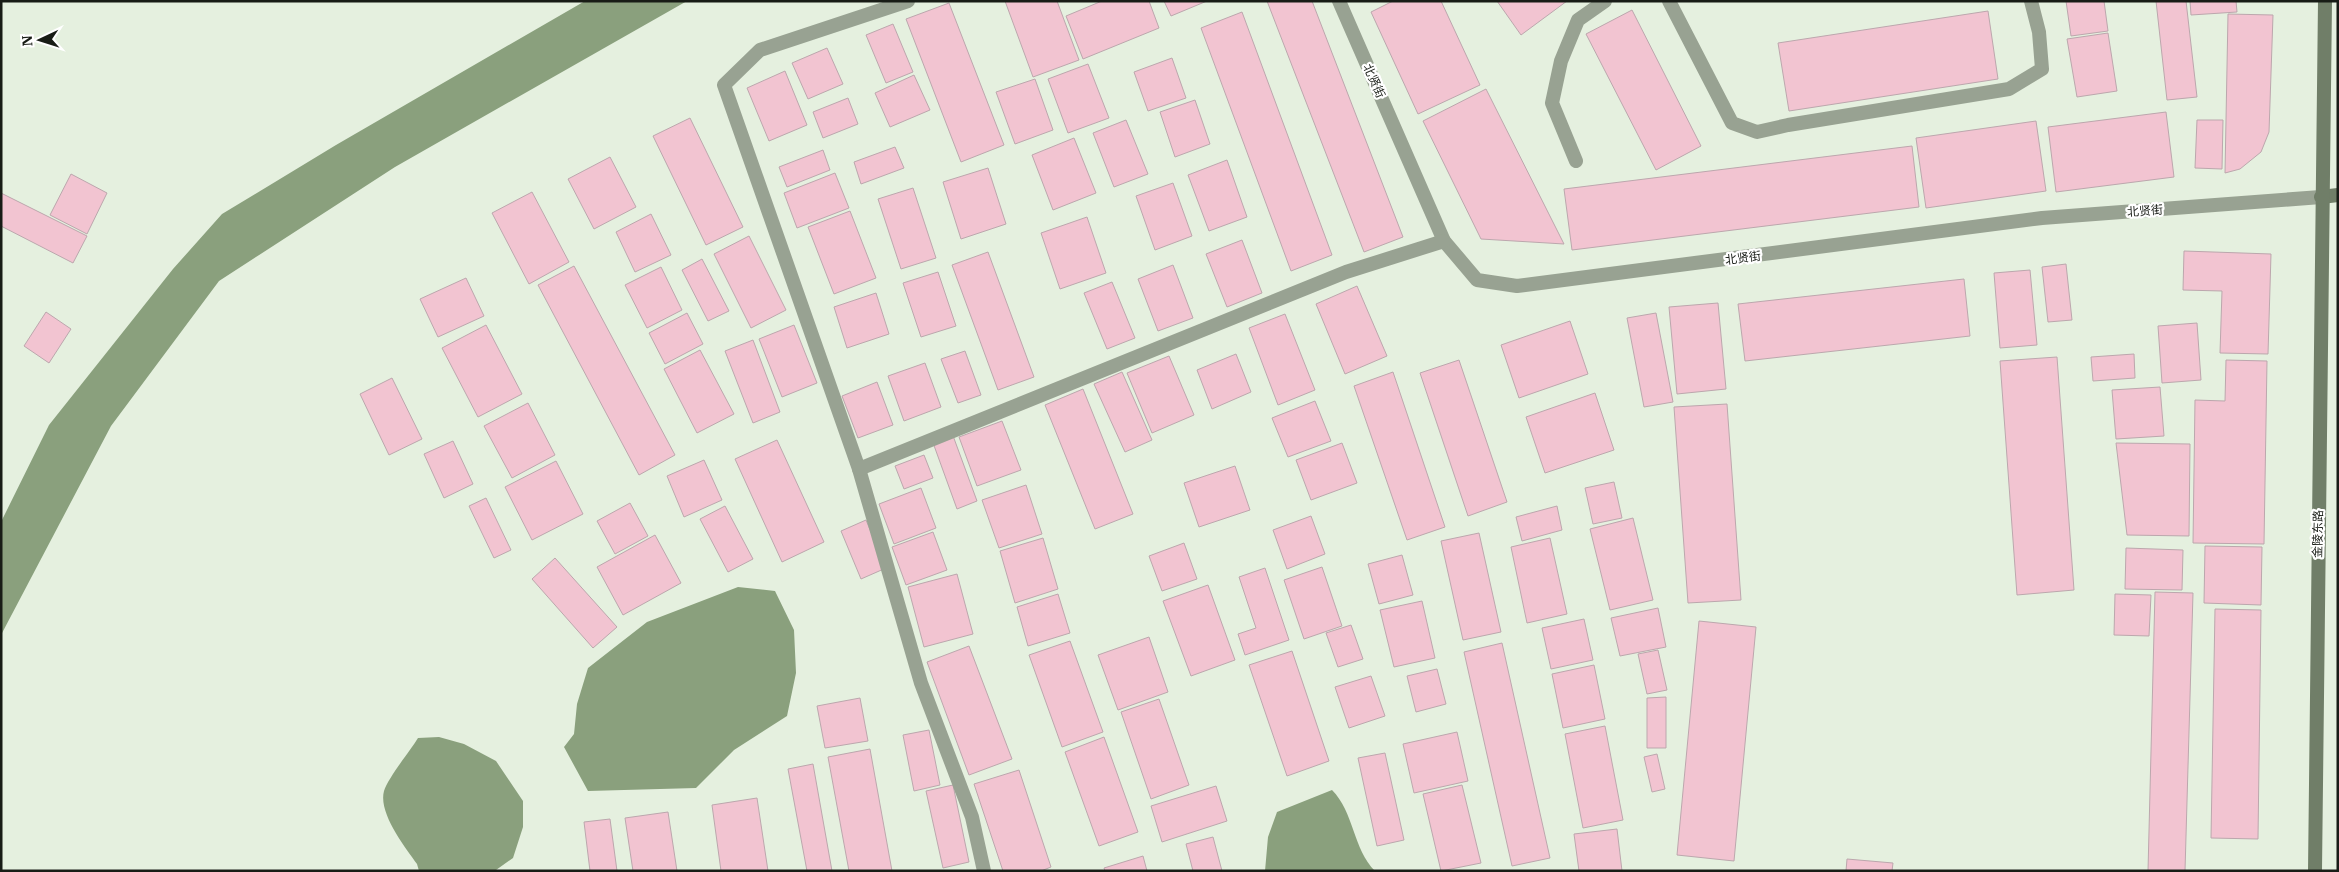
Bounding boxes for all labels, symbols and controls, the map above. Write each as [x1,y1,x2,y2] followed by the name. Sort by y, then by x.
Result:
[15,15,65,65] north arrow
[18,35,36,47] text: N
[1360,61,1389,100] street label: 北贤街
[2126,202,2163,219] street label: 北贤街
[1724,248,1762,267] street label: 北贤街
[2310,510,2325,558] street label: 金陵东路

